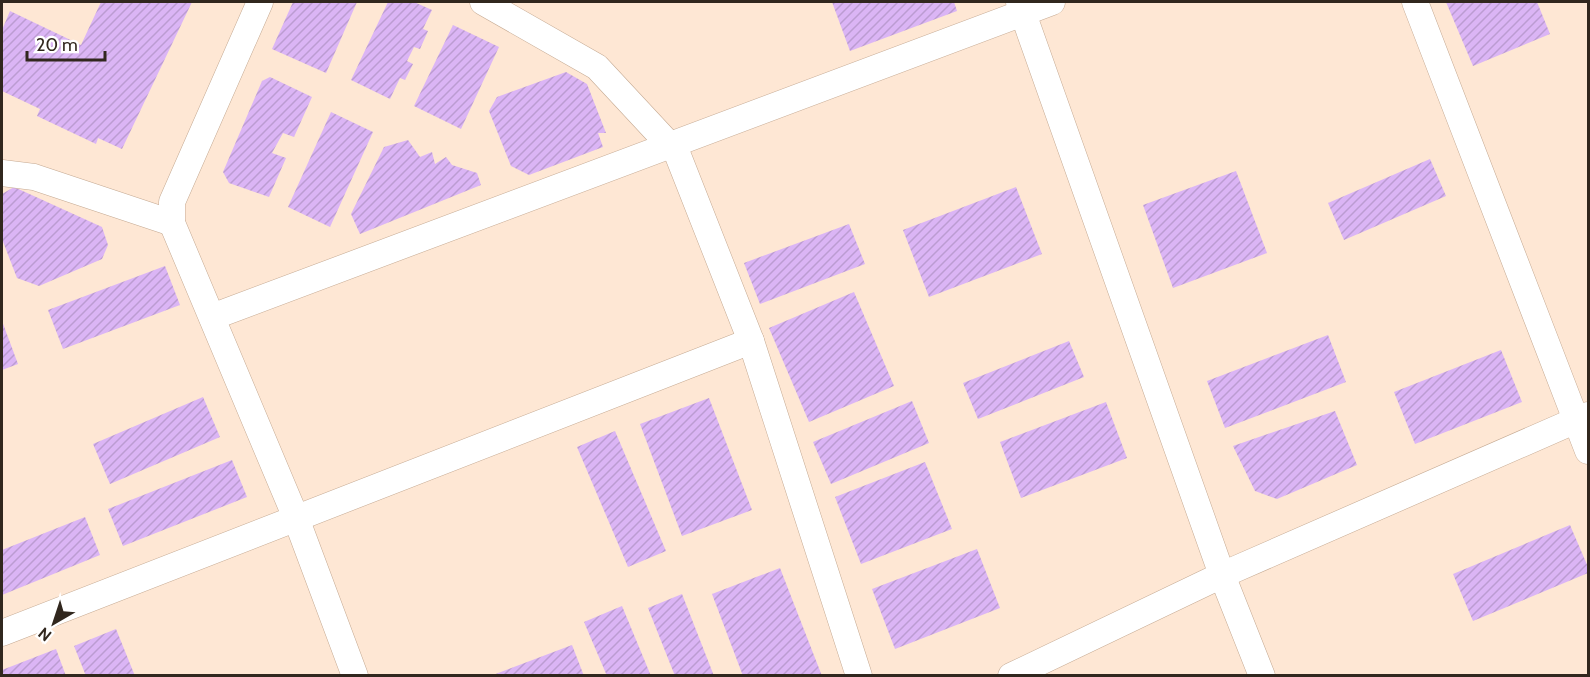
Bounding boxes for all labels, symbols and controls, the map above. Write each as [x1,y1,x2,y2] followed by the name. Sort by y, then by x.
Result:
[27,24,105,62] scale bar
[36,34,78,56] text: 20 m
[24,593,84,653] north arrow
[35,623,55,645] text: N

